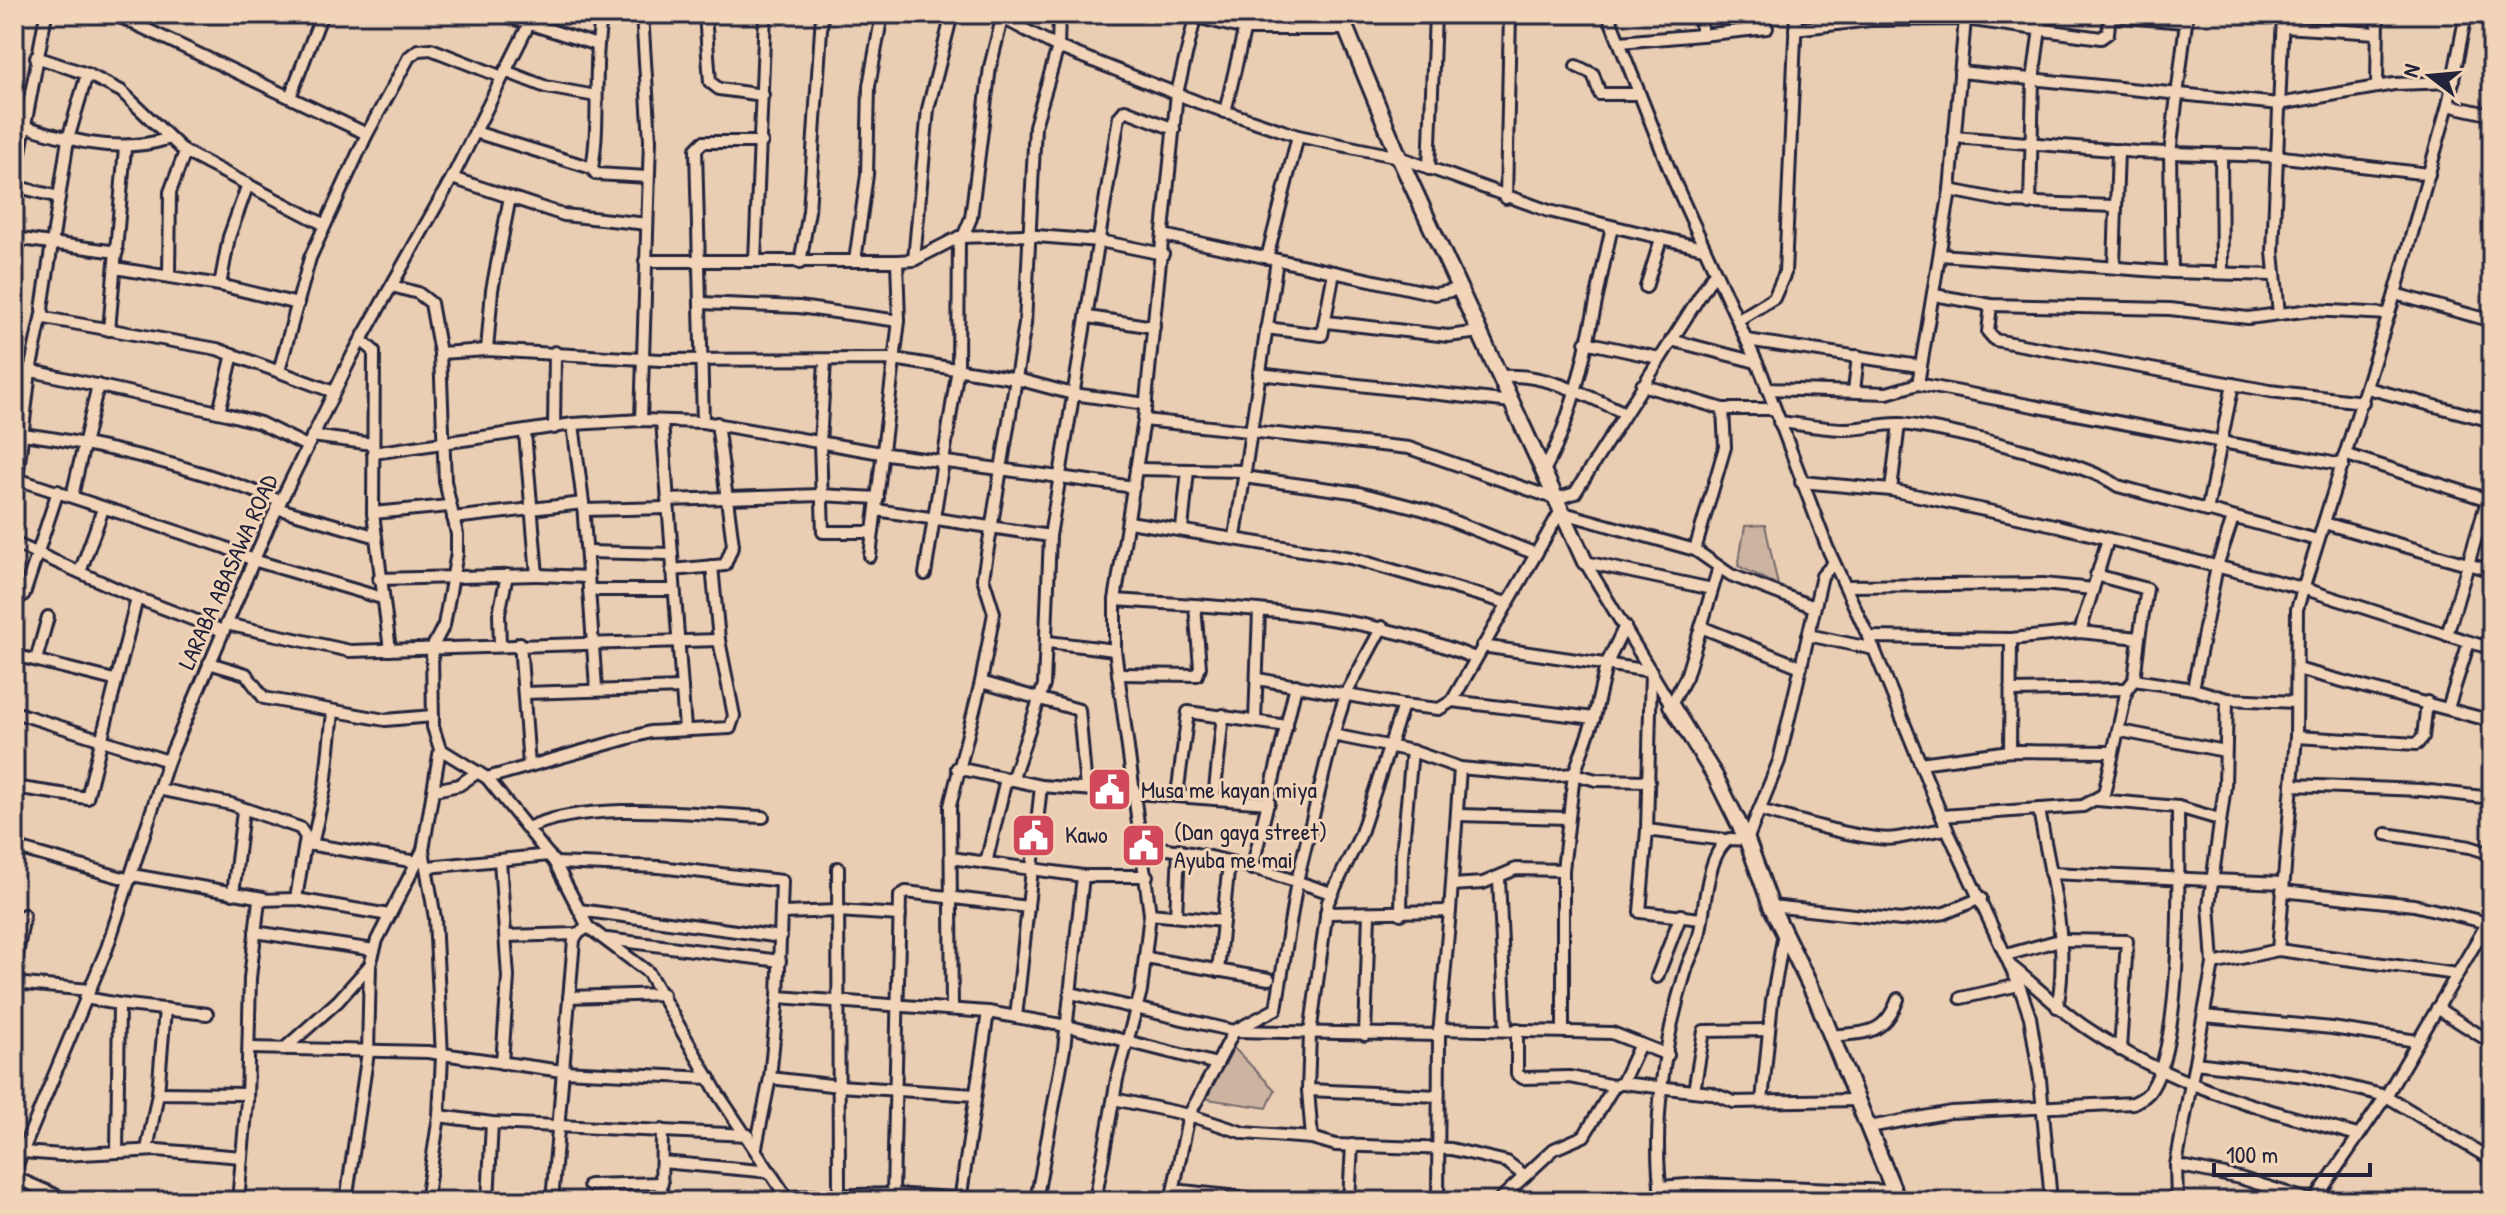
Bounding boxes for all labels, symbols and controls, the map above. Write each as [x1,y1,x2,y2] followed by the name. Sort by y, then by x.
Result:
[2390,36,2470,116] north arrow
[2395,60,2427,80] text: N
[170,468,285,674] street label: LARABA ABASAWA ROAD
[1086,766,1134,814] public building icon: Musa me kayan miya
[1141,773,1317,805] place label: Musa me kayan miya
[1010,811,1058,859] public building icon: Kawo
[1174,815,1327,875] place label: (Dan gaya street) Ayuba me mai
[1065,818,1108,850] place label: Kawo
[1119,822,1167,870] public building icon: (Dan gaya street) Ayuba me mai
[2214,1127,2370,1177] scale bar
[2226,1138,2278,1170] text: 100 m

